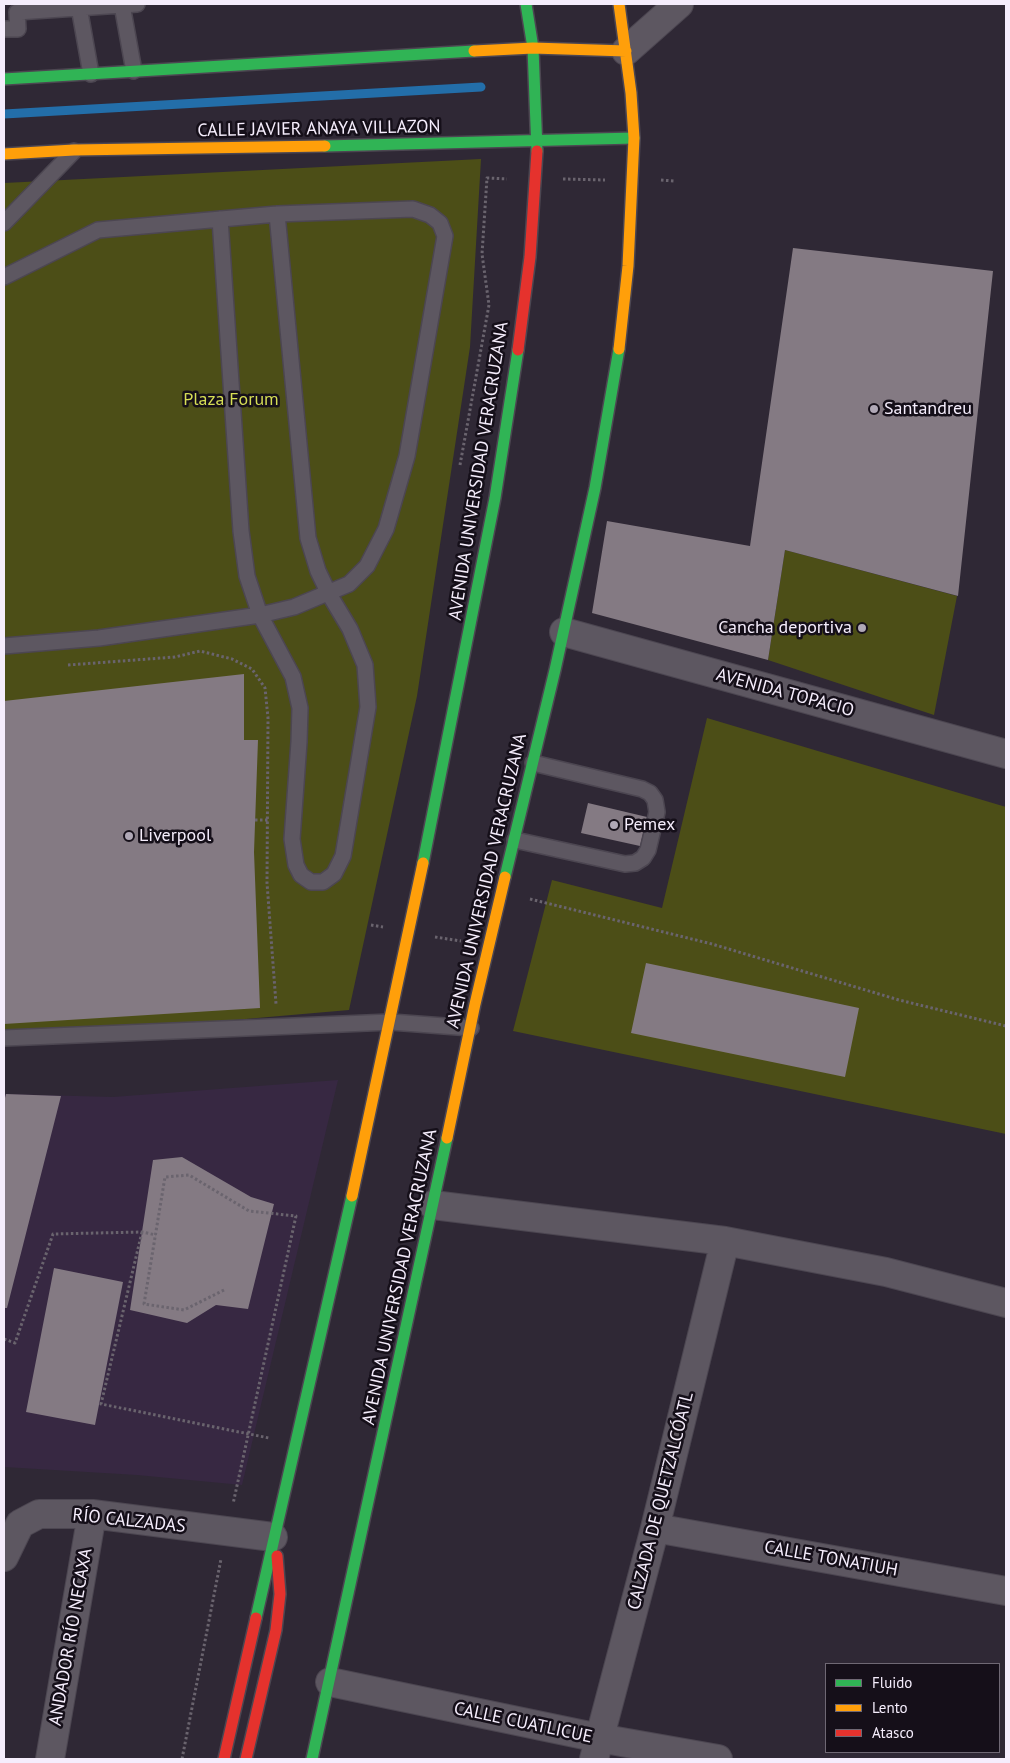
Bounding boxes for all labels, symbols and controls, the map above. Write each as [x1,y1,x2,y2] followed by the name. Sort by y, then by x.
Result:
[197,116,441,142] street label: CALLE JAVIER ANAYA VILLAZON
[445,320,513,622] street label: AVENIDA UNIVERSIDAD VERACRUZANA
[183,389,279,411] park label: Plaza Forum
[884,398,972,420] place label: Santandreu
[868,403,880,415] marker: Santandreu
[718,617,852,639] place label: Cancha deportiva
[856,622,868,634] marker: Cancha deportiva
[714,664,856,722] street label: AVENIDA TOPACIO
[443,731,531,1031] street label: AVENIDA UNIVERSIDAD VERACRUZANA
[624,814,675,836] place label: Pemex
[608,819,620,831] marker: Pemex
[139,825,211,847] place label: Liverpool
[123,830,135,842] marker: Liverpool
[358,1127,442,1427] street label: AVENIDA UNIVERSIDAD VERACRUZANA
[623,1390,699,1612] street label: CALZADA DE QUETZALCÓATL
[71,1504,187,1538] street label: RÍO CALZADAS
[762,1537,900,1581] street label: CALLE TONATIUH
[45,1547,97,1727] street label: ANDADOR RÍO NECAXA
[825,1663,1000,1753] legend
[872,1673,912,1692] text: Fluido
[452,1698,594,1748] street label: CALLE CUATLICUE
[872,1698,908,1717] text: Lento
[872,1723,914,1742] text: Atasco

